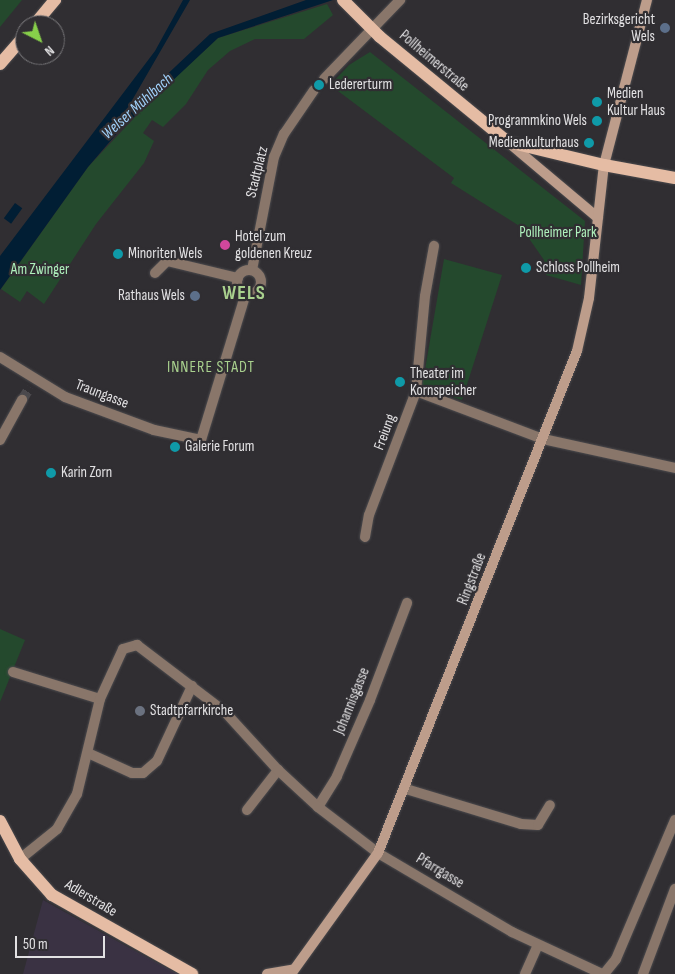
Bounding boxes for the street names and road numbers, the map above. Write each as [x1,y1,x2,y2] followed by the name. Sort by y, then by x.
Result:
[396,27,472,95] street label: Pollheimerstraße
[242,144,272,200] street label: Stadtplatz
[73,376,131,412] street label: Traungasse
[370,411,400,453] street label: Freiung
[454,550,490,608] street label: Ringstraße
[330,665,374,737] street label: Johannisgasse
[413,850,467,892] street label: Pfarrgasse
[62,875,120,921] street label: Adlerstraße

